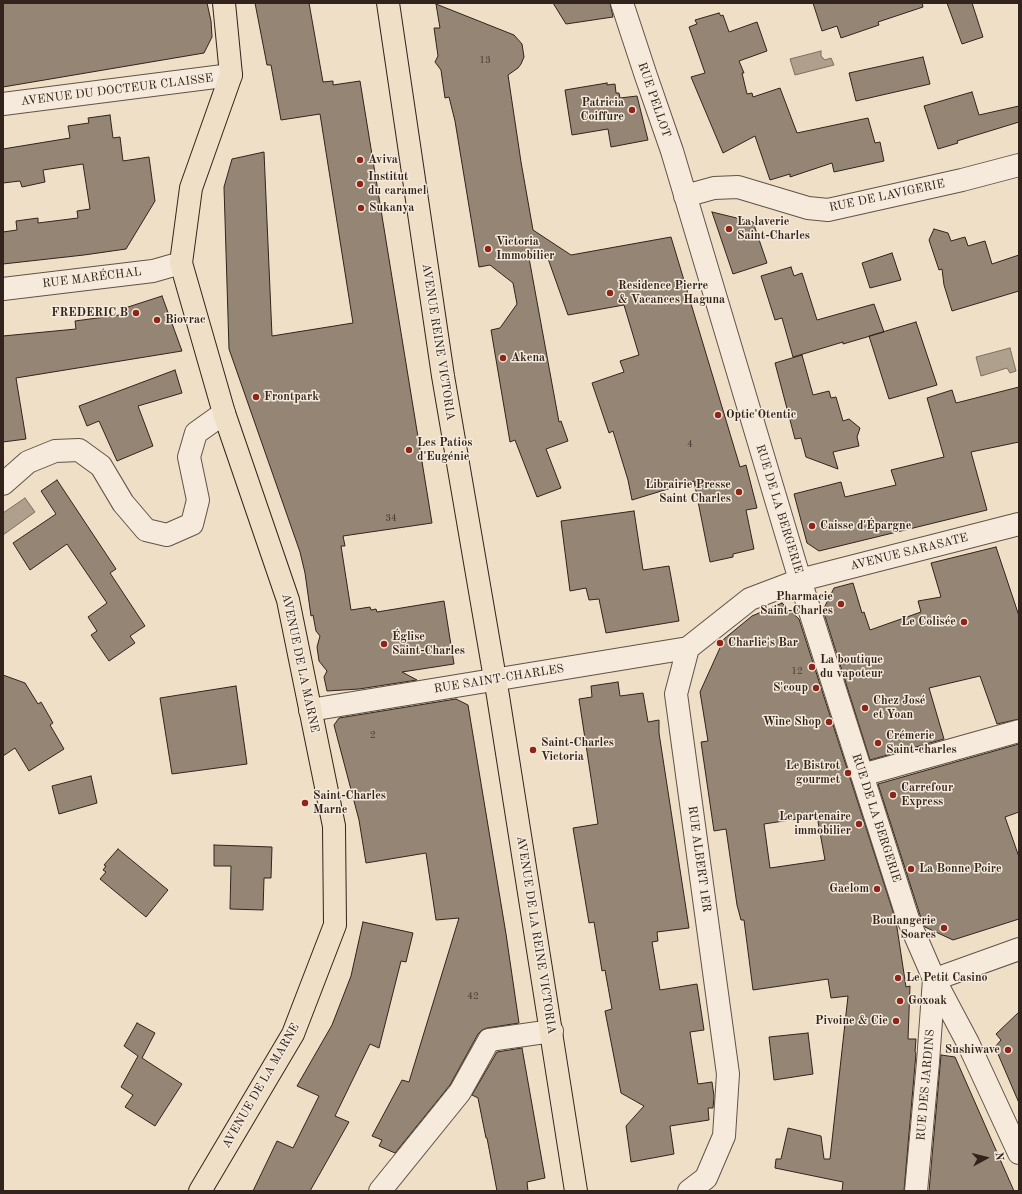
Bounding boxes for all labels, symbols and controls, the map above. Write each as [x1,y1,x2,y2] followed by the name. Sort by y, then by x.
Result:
[479,54,491,66] house number: 13
[634,60,674,140] street label: RUE PELLOT
[20,71,214,109] street label: AVENUE DU DOCTEUR CLAISSE
[581,96,624,124] place label: Patricia Coiffure
[627,105,637,115] marker: Patricia Coiffure
[368,153,398,167] place label: Aviva
[355,155,365,165] marker: Aviva
[368,170,426,198] place label: Institut du caramel
[828,177,946,215] street label: RUE DE LAVIGERIE
[355,179,365,189] marker: Institut du caramel
[369,201,414,215] place label: Sukanya
[356,203,366,213] marker: Sukanya
[737,215,810,243] place label: La laverie Saint-Charles
[724,224,734,234] marker: La laverie Saint-Charles
[496,235,555,263] place label: Victoria Immobilier
[483,244,493,254] marker: Victoria Immobilier
[418,262,458,422] street label: AVENUE REINE VICTORIA
[42,265,142,291] street label: RUE MARÉCHAL
[618,279,725,307] place label: Residence Pierre & Vacances Haguna
[605,288,615,298] marker: Residence Pierre & Vacances Haguna
[51,306,128,320] place label: FREDERIC B
[131,308,141,318] marker: FREDERIC B
[165,313,206,327] place label: Biovrac
[152,315,162,325] marker: Biovrac
[511,351,545,365] place label: Akena
[498,353,508,363] marker: Akena
[264,390,319,404] place label: Frontpark
[251,392,261,402] marker: Frontpark
[726,408,796,422] place label: Optic'Otentic
[713,410,723,420] marker: Optic'Otentic
[417,436,472,464] place label: Les Patios d'Eugénie
[687,438,693,450] house number: 4
[752,443,806,575] street label: RUE DE LA BERGERIE
[404,445,414,455] marker: Les Patios d'Eugénie
[645,478,731,506] place label: Librairie Presse Saint Charles
[734,487,744,497] marker: Librairie Presse Saint Charles
[385,512,397,524] house number: 34
[820,519,911,533] place label: Caisse d'Épargne
[807,521,817,531] marker: Caisse d'Épargne
[848,530,970,574] street label: AVENUE SARASATE
[760,590,833,618] place label: Pharmacie Saint-Charles
[278,592,322,734] street label: AVENUE DE LA MARNE
[836,599,846,609] marker: Pharmacie Saint-Charles
[901,615,956,629] place label: Le Colisée
[959,617,969,627] marker: Le Colisée
[392,630,465,658] place label: Église Saint-Charles
[728,636,798,650] place label: Charlie's Bar
[715,638,725,648] marker: Charlie's Bar
[379,639,389,649] marker: Église Saint-Charles
[820,653,883,681] place label: La boutique du vapoteur
[433,662,565,696] street label: RUE SAINT-CHARLES
[807,662,817,672] marker: La boutique du vapoteur
[791,665,803,677] house number: 12
[773,681,808,695] place label: S'coup
[811,683,821,693] marker: S'coup
[873,694,926,722] place label: Chez José et Yoan
[860,703,870,713] marker: Chez José et Yoan
[763,715,821,729] place label: Wine Shop
[824,717,834,727] marker: Wine Shop
[370,729,376,741] house number: 2
[886,729,957,757] place label: Crémerie Saint-charles
[541,736,614,764] place label: Saint-Charles Victoria
[873,738,883,748] marker: Crémerie Saint-charles
[528,745,538,755] marker: Saint-Charles Victoria
[848,752,904,884] street label: RUE DE LA BERGERIE
[786,759,840,787] place label: Le Bistrot gourmet
[843,768,853,778] marker: Le Bistrot gourmet
[901,781,953,809] place label: Carrefour Express
[313,789,386,817] place label: Saint-Charles Marne
[888,790,898,800] marker: Carrefour Express
[300,798,310,808] marker: Saint-Charles Marne
[684,805,714,913] street label: RUE ALBERT 1ER
[779,810,851,838] place label: Le partenaire immobilier
[854,819,864,829] marker: Le partenaire immobilier
[513,835,559,1035] street label: AVENUE DE LA REINE VICTORIA
[919,862,1002,876] place label: La Bonne Poire
[906,864,916,874] marker: La Bonne Poire
[829,882,869,896] place label: Gaelom
[872,884,882,894] marker: Gaelom
[872,914,936,942] place label: Boulangerie Soares
[939,923,949,933] marker: Boulangerie Soares
[906,971,988,985] place label: Le Petit Casino
[893,973,903,983] marker: Le Petit Casino
[467,990,479,1002] house number: 42
[908,994,947,1008] place label: Goxoak
[895,996,905,1006] marker: Goxoak
[815,1014,888,1028] place label: Pivoine & Cie
[891,1016,901,1026] marker: Pivoine & Cie
[219,1021,303,1151] street label: AVENUE DE LA MARNE
[914,1029,938,1141] street label: RUE DES JARDINS
[945,1043,1000,1057] place label: Sushiwave
[1003,1045,1013,1055] marker: Sushiwave
[966,1138,1006,1178] north arrow
[992,1152,1004,1161] text: N

